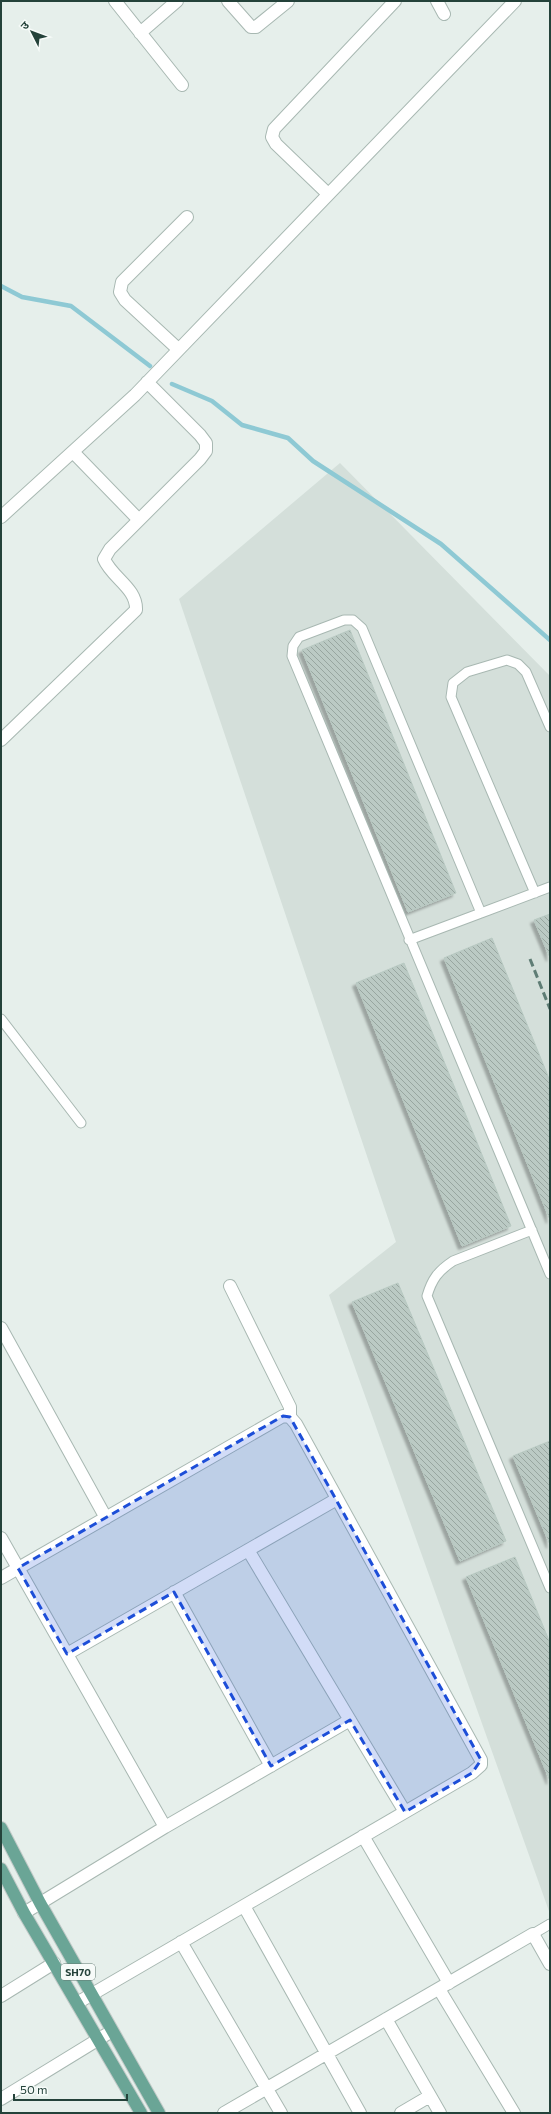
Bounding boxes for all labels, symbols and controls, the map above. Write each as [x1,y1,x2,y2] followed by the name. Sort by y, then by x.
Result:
[12,12,52,52] north arrow
[17,18,32,32] text: उ
[61,1964,95,1980] road number: SH70
[14,2076,127,2102] scale bar
[20,2082,48,2096] text: 50 m

